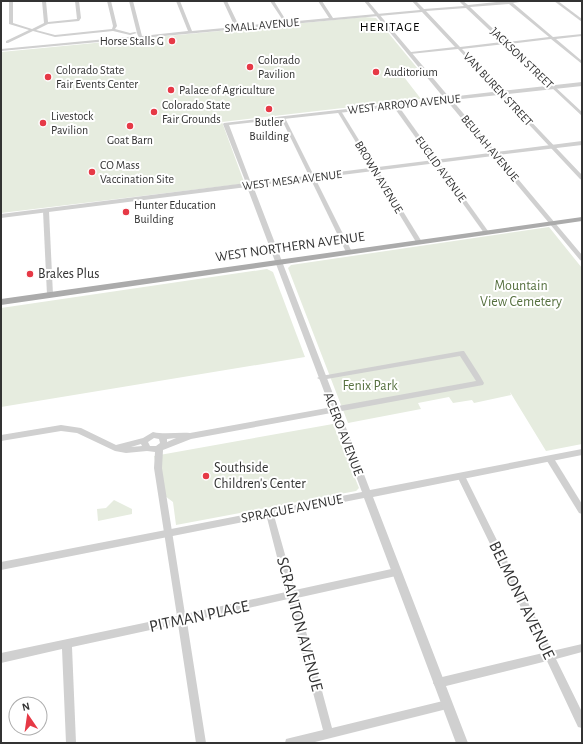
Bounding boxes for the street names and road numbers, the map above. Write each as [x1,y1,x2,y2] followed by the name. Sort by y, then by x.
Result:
[224,16,300,34] street label: SMALL AVENUE
[488,25,556,91] street label: JACKSON STREET
[461,50,535,128] street label: VAN BUREN STREET
[347,92,461,116] street label: WEST ARROYO AVENUE
[459,113,521,184] street label: BEULAH AVENUE
[413,134,469,204] street label: EUCLID AVENUE
[353,139,405,215] street label: BROWN AVENUE
[241,168,343,192] street label: WEST MESA AVENUE
[214,230,366,264] street label: WEST NORTHERN AVENUE
[321,390,365,478] street label: ACERO AVENUE
[240,492,344,526] street label: SPRAGUE AVENUE
[486,538,558,662] street label: BELMONT AVENUE
[274,555,326,693] street label: SCRANTON AVENUE
[148,597,250,635] street label: PITMAN PLACE

